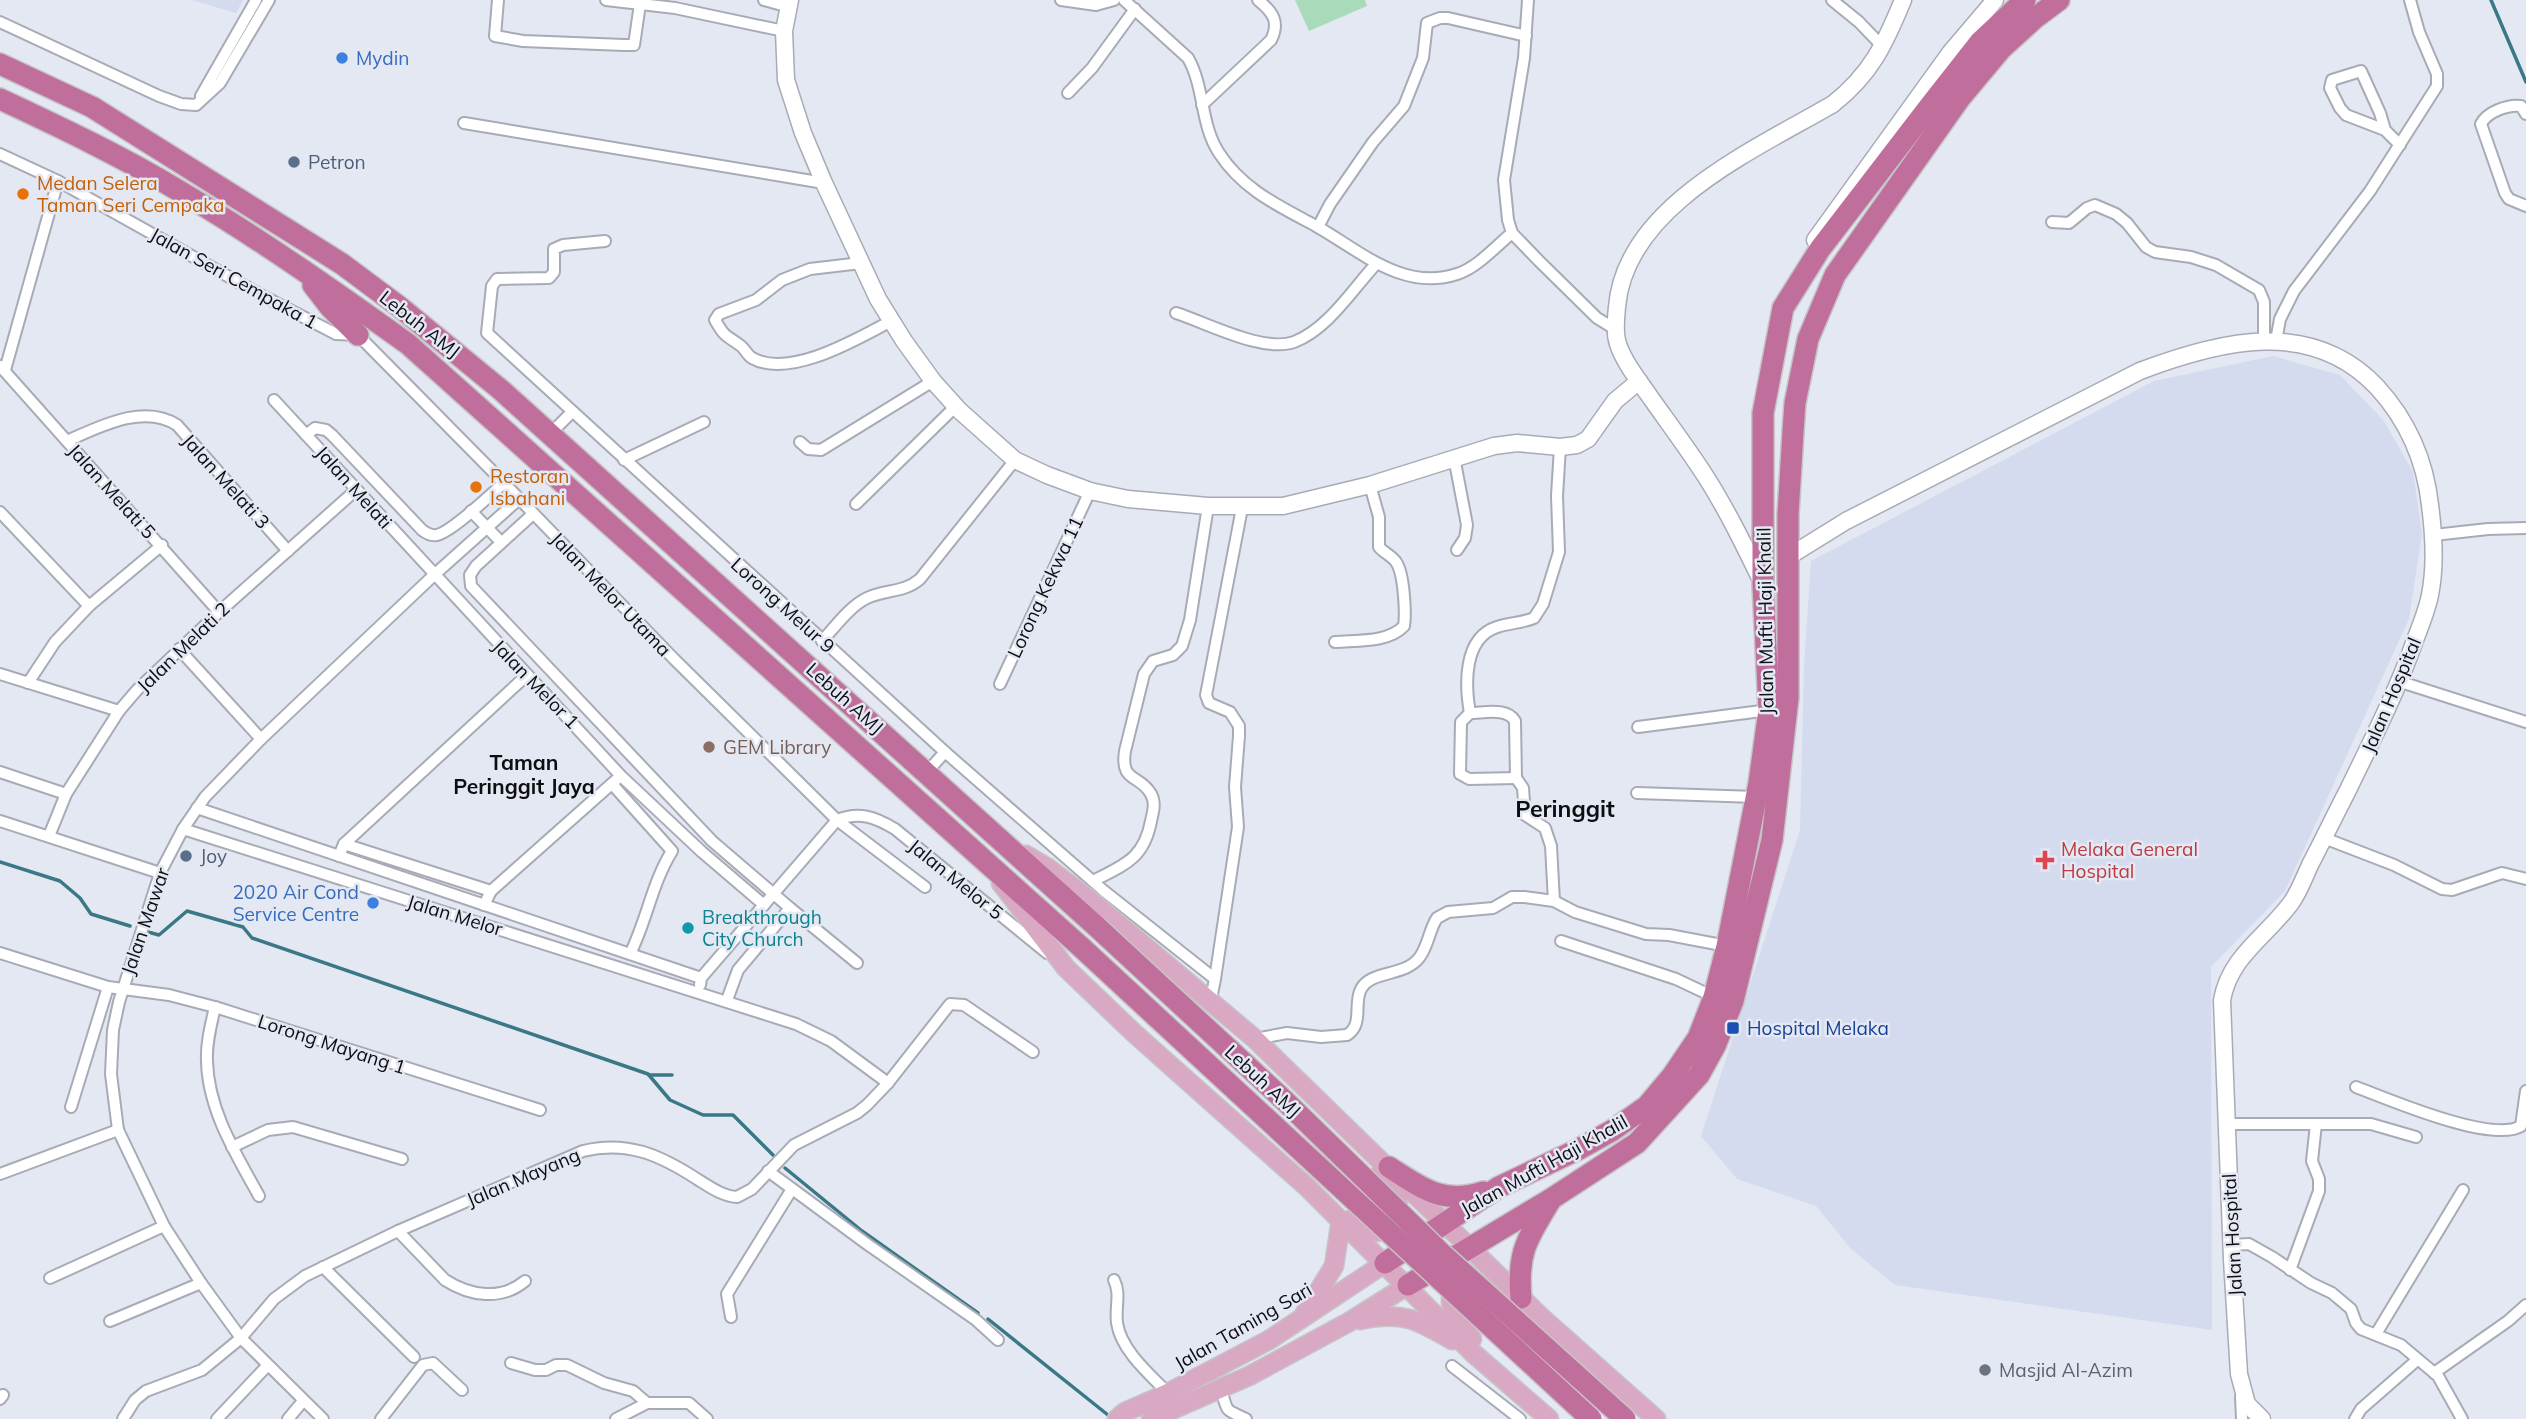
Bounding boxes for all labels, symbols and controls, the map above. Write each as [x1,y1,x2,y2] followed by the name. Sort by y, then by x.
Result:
[356,46,409,70] place label: Mydin
[334,50,350,66] marker: Mydin
[308,150,366,174] place label: Petron
[286,154,302,170] marker: Petron
[37,171,224,217] place label: Medan Selera Taman Seri Cempaka
[15,186,31,202] marker: Medan Selera Taman Seri Cempaka
[146,222,322,334] street label: Jalan Seri Cempaka 1
[375,285,465,363] street label: Lebuh AMJ
[177,428,275,534] street label: Jalan Melati 3
[63,438,161,544] street label: Jalan Melati 5
[310,441,398,533] street label: Jalan Melati
[490,464,569,510] place label: Restoran Isbahani
[468,479,484,495] marker: Restoran Isbahani
[1002,512,1088,662] street label: Lorong Kekwa 11
[546,527,676,661] street label: Jalan Melor Utama
[1751,527,1779,715] street label: Jalan Mufti Haji Khalil
[726,552,840,658] street label: Lorong Melur 9
[132,597,234,697] street label: Jalan Melati 2
[487,634,585,734] street label: Jalan Melor 1
[2356,634,2426,756] street label: Jalan Hospital
[801,657,889,739] street label: Lebuh AMJ
[723,735,831,759] place label: GEM Library
[701,739,717,755] marker: GEM Library
[453,749,595,799] district label: Taman Peringgit Jaya
[1515,794,1615,823] district label: Peringgit
[904,834,1008,924] street label: Jalan Melor 5
[2061,837,2198,883] place label: Melaka General Hospital
[200,844,227,868] place label: Joy
[178,848,194,864] marker: Joy
[2035,850,2055,870] marker: Melaka General Hospital
[115,864,175,978] street label: Jalan Mawar
[232,880,359,926] place label: 2020 Air Cond Service Centre
[404,889,506,941] street label: Jalan Melor
[365,895,381,911] marker: 2020 Air Cond Service Centre
[702,905,822,951] place label: Breakthrough City Church
[680,920,696,936] marker: Breakthrough City Church
[255,1009,409,1079] street label: Lorong Mayang 1
[1747,1016,1889,1040] place label: Hospital Melaka
[1725,1020,1741,1036] marker: Hospital Melaka
[1220,1040,1306,1122] street label: Lebuh AMJ
[1456,1109,1632,1221] street label: Jalan Mufti Haji Khalil
[463,1142,583,1212] street label: Jalan Mayang
[2217,1173,2247,1297] street label: Jalan Hospital
[1170,1277,1316,1375] street label: Jalan Taming Sari
[1999,1358,2133,1382] place label: Masjid Al-Azim
[1977,1362,1993,1378] marker: Masjid Al-Azim

